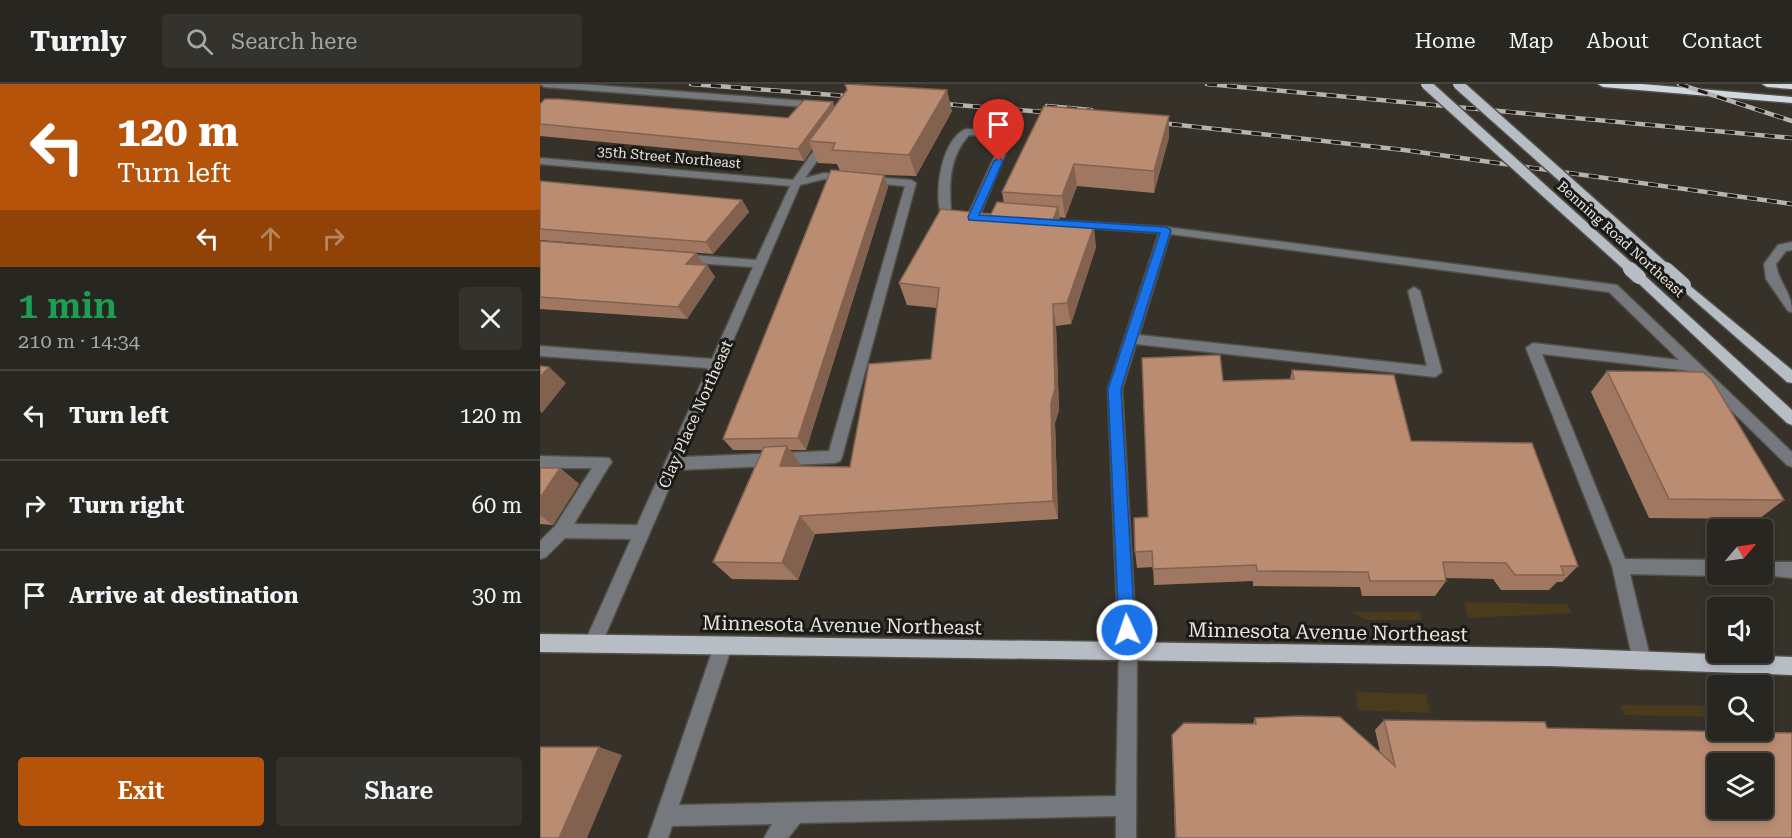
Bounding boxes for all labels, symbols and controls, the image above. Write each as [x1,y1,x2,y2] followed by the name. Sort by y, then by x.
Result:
[162,14,582,68] search box
[30,25,126,58] text: Turnly
[183,25,216,58] icon: search
[231,29,357,54] text: Search here
[1415,29,1476,53] text: Home
[1509,29,1554,53] text: Map
[1587,29,1649,53] text: About
[1682,29,1762,53] text: Contact
[973,99,1024,161] pin
[117,107,239,156] text: 120 m
[18,108,96,186] icon: left
[982,108,1015,141] icon: arrive
[596,143,742,171] street label: 35th Street Northeast
[117,157,231,189] text: Turn left
[1554,178,1688,300] street label: Benning Road Northeast
[191,222,224,255] icon: left
[254,222,287,255] icon: ahead
[317,222,350,255] icon: right
[18,285,117,327] text: 1 min
[459,287,522,350] button: close
[18,329,140,353] text: 210 m · 14:34
[654,337,737,491] street label: Clay Place Northeast
[18,399,51,432] icon: left
[69,403,169,428] text: Turn left
[459,403,522,428] text: 120 m
[18,489,51,522] icon: right
[69,493,184,518] text: Turn right
[472,493,522,518] text: 60 m
[1707,519,1773,585] north arrow
[1707,519,1773,819] map controls
[18,579,51,612] icon: arrive
[69,583,298,608] text: Arrive at destination
[472,583,522,608] text: 30 m
[1707,597,1773,663] button: sound
[1095,598,1159,662] position arrow
[702,611,983,639] street label: Minnesota Avenue Northeast
[1188,618,1469,646] street label: Minnesota Avenue Northeast
[1707,675,1773,741] button: search
[1707,753,1773,819] button: layers
[18,757,264,826] button: Exit
[276,757,522,826] button: Share

